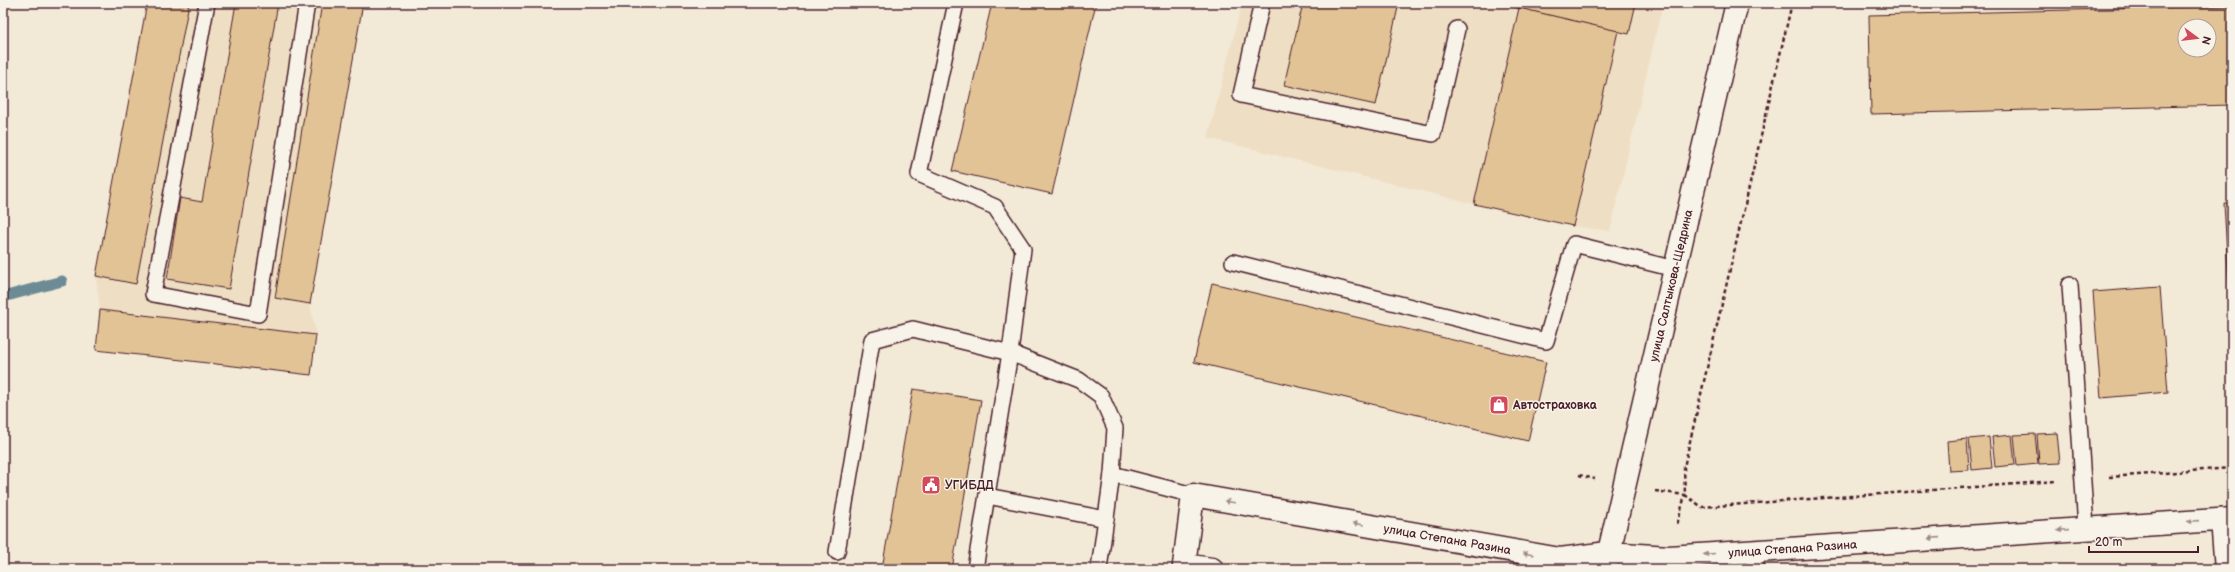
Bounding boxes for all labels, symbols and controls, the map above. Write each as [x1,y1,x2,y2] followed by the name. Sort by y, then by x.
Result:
[2177,18,2217,58] north arrow
[2199,35,2214,46] text: N
[1646,208,1696,363] street label: улица Салтыкова-Щедрина
[1488,394,1510,416] shop icon: Автостраховка
[1512,398,1598,413] place label: Автостраховка
[920,474,942,496] public building icon: УГИБДД
[945,478,994,493] place label: УГИБДД
[1224,498,1236,504] one-way arrow
[2187,518,2199,525] one-way arrow
[1352,521,1364,527] one-way arrow
[1382,521,1512,558] street label: улица Степана Разина
[2057,526,2069,533] one-way arrow
[2089,528,2198,554] scale bar
[1928,535,1940,542] one-way arrow
[2095,535,2122,550] text: 20 m
[1728,537,1858,560] street label: улица Степана Разина
[1703,550,1715,557] one-way arrow
[1522,551,1534,557] one-way arrow

